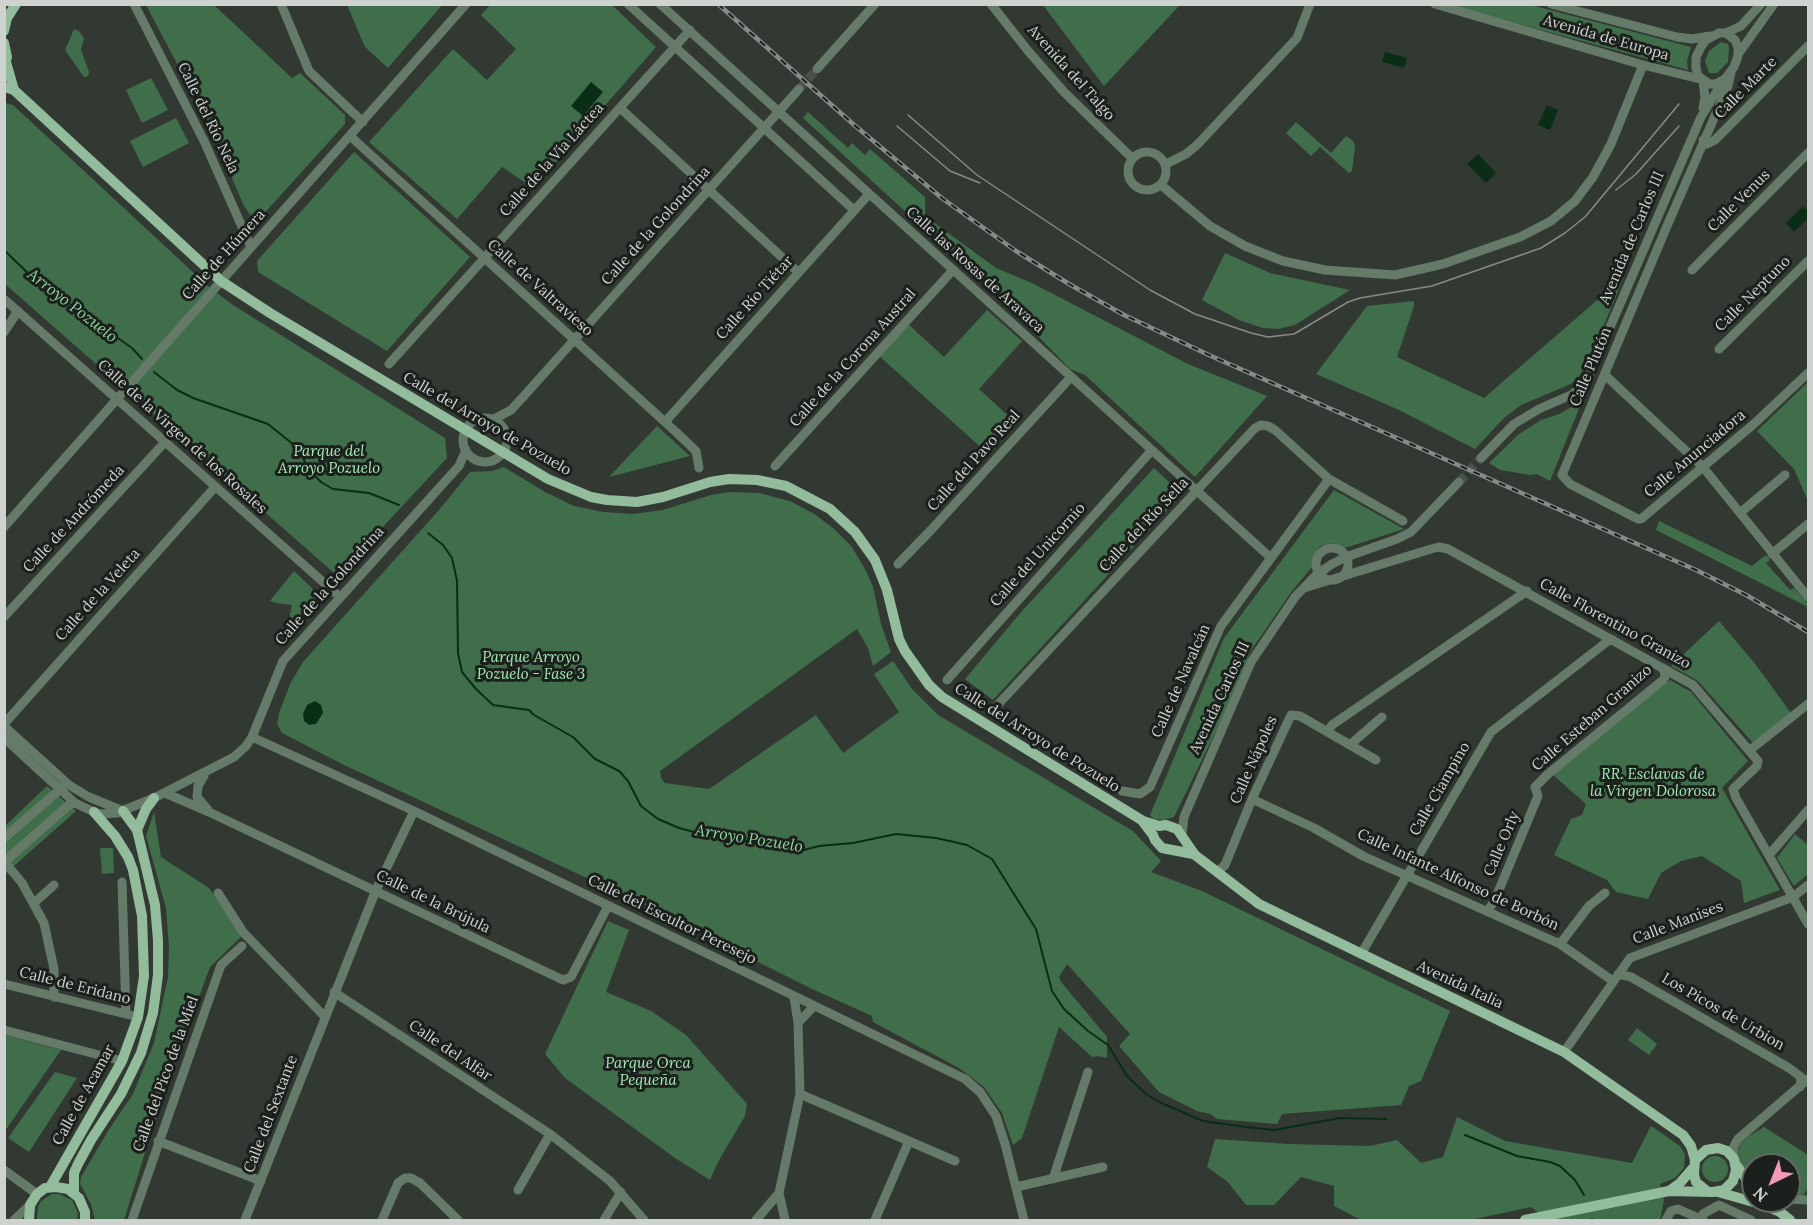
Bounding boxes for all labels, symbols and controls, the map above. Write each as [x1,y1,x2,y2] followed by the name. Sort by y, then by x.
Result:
[1541,11,1671,65] street label: Avenida de Europa
[1024,22,1118,124] street label: Avenida del Talgo
[1711,53,1781,123] street label: Calle Marte
[173,60,243,176] street label: Calle del Río Nela
[496,99,608,221] street label: Calle de la Vía Láctea
[598,163,714,289] street label: Calle de la Golondrina
[1704,166,1774,236] street label: Calle Venus
[1596,169,1668,307] street label: Avenida de Carlos III
[902,203,1048,337] street label: Calle las Rosas de Aravaca
[179,206,269,304] street label: Calle de Húmera
[483,236,597,340] street label: Calle de Valtravieso
[713,252,797,344] street label: Calle Río Tiétar
[1711,252,1795,336] street label: Calle Neptuno
[23,265,121,347] water label: Arroyo Pozuelo
[786,285,920,431] street label: Calle de la Corona Austral
[1566,325,1616,409] street label: Calle Plutón
[94,356,270,518] street label: Calle de la Virgen de los Rosales
[400,368,574,480] street label: Calle del Arroyo de Pozuelo
[1641,406,1749,502] street label: Calle Anunciadora
[924,407,1024,515] street label: Calle del Pavo Real
[278,443,380,478] park label: Parque del Arroyo Pozuelo
[20,462,128,576] street label: Calle de Andrómeda
[1096,474,1192,576] street label: Calle del Río Sella
[987,499,1089,611] street label: Calle del Unicornio
[272,523,388,649] street label: Calle de la Golondrina
[52,545,144,645] street label: Calle de la Veleta
[1536,575,1694,673] street label: Calle Florentino Granizo
[1148,621,1214,741] street label: Calle de Navalcán
[1186,639,1254,757] street label: Avenida Carlos III
[477,649,585,684] park label: Parque Arroyo Pozuelo - Fase 3
[1528,661,1656,775] street label: Calle Esteban Granizo
[951,680,1123,796] street label: Calle del Arroyo de Pozuelo
[1227,713,1281,807] street label: Calle Nápoles
[1406,739,1474,839] street label: Calle Ciampino
[1590,766,1716,801] park label: RR. Esclavas de la Virgen Dolorosa
[1480,809,1524,879] street label: Calle Orly
[694,821,804,857] water label: Arroyo Pozuelo
[1354,825,1562,935] street label: Calle Infante Alfonso de Borbón
[373,867,493,937] street label: Calle de la Brújula
[585,871,759,969] street label: Calle del Escultor Peresejo
[1630,898,1726,948] street label: Calle Manises
[1414,957,1506,1013] street label: Avenida Italia
[17,963,133,1009] street label: Calle de Eridano
[1658,970,1788,1054] street label: Los Picos de Urbion
[129,994,203,1154] street label: Calle del Pico de la Miel
[405,1017,495,1085] street label: Calle del Alfar
[49,1042,119,1148] street label: Calle de Acamar
[240,1053,302,1175] street label: Calle del Sextante
[605,1055,691,1090] park label: Parque Orca Pequeña
[1741,1153,1801,1213] north arrow
[1749,1183,1771,1206] text: N

